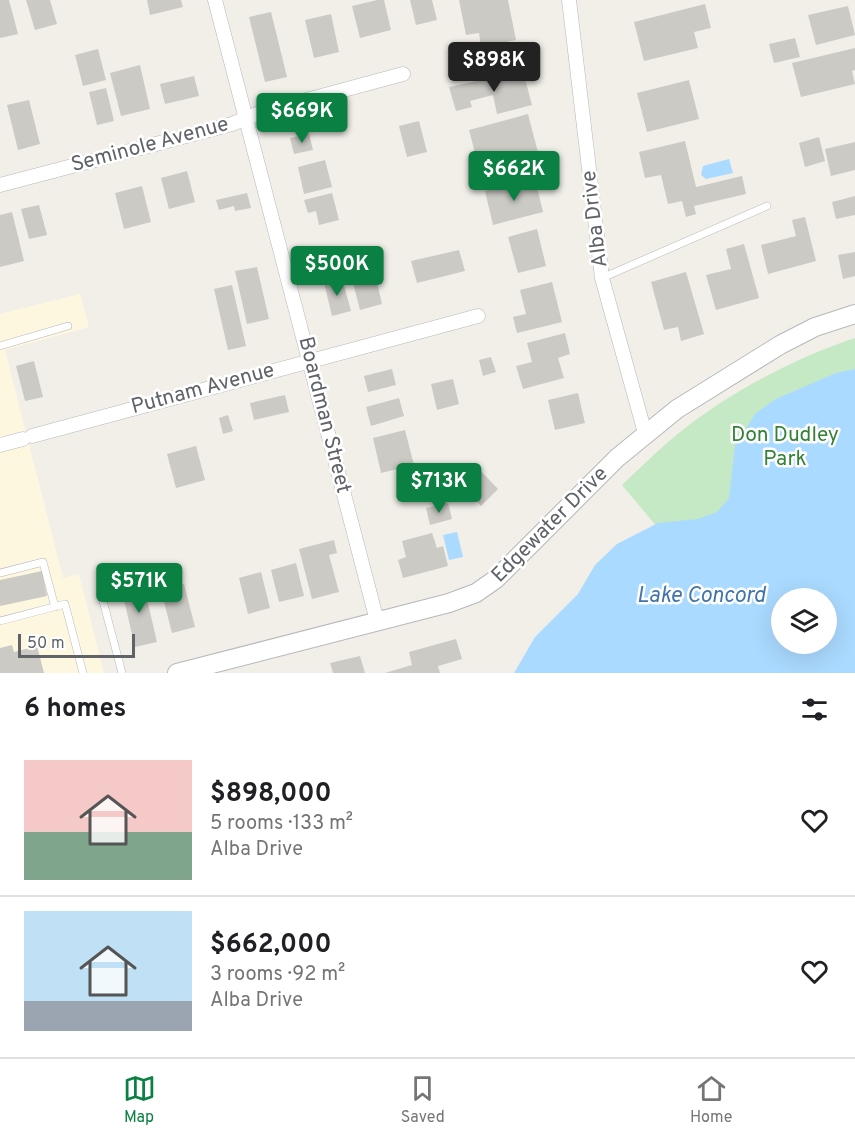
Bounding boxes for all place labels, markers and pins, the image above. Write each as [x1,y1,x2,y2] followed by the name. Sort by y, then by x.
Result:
[452,42,536,93] pin: $898K
[260,93,344,144] pin: $669K
[472,151,556,202] pin: $662K
[295,246,379,297] pin: $500K
[397,463,481,514] pin: $713K
[97,563,181,614] pin: $571K

